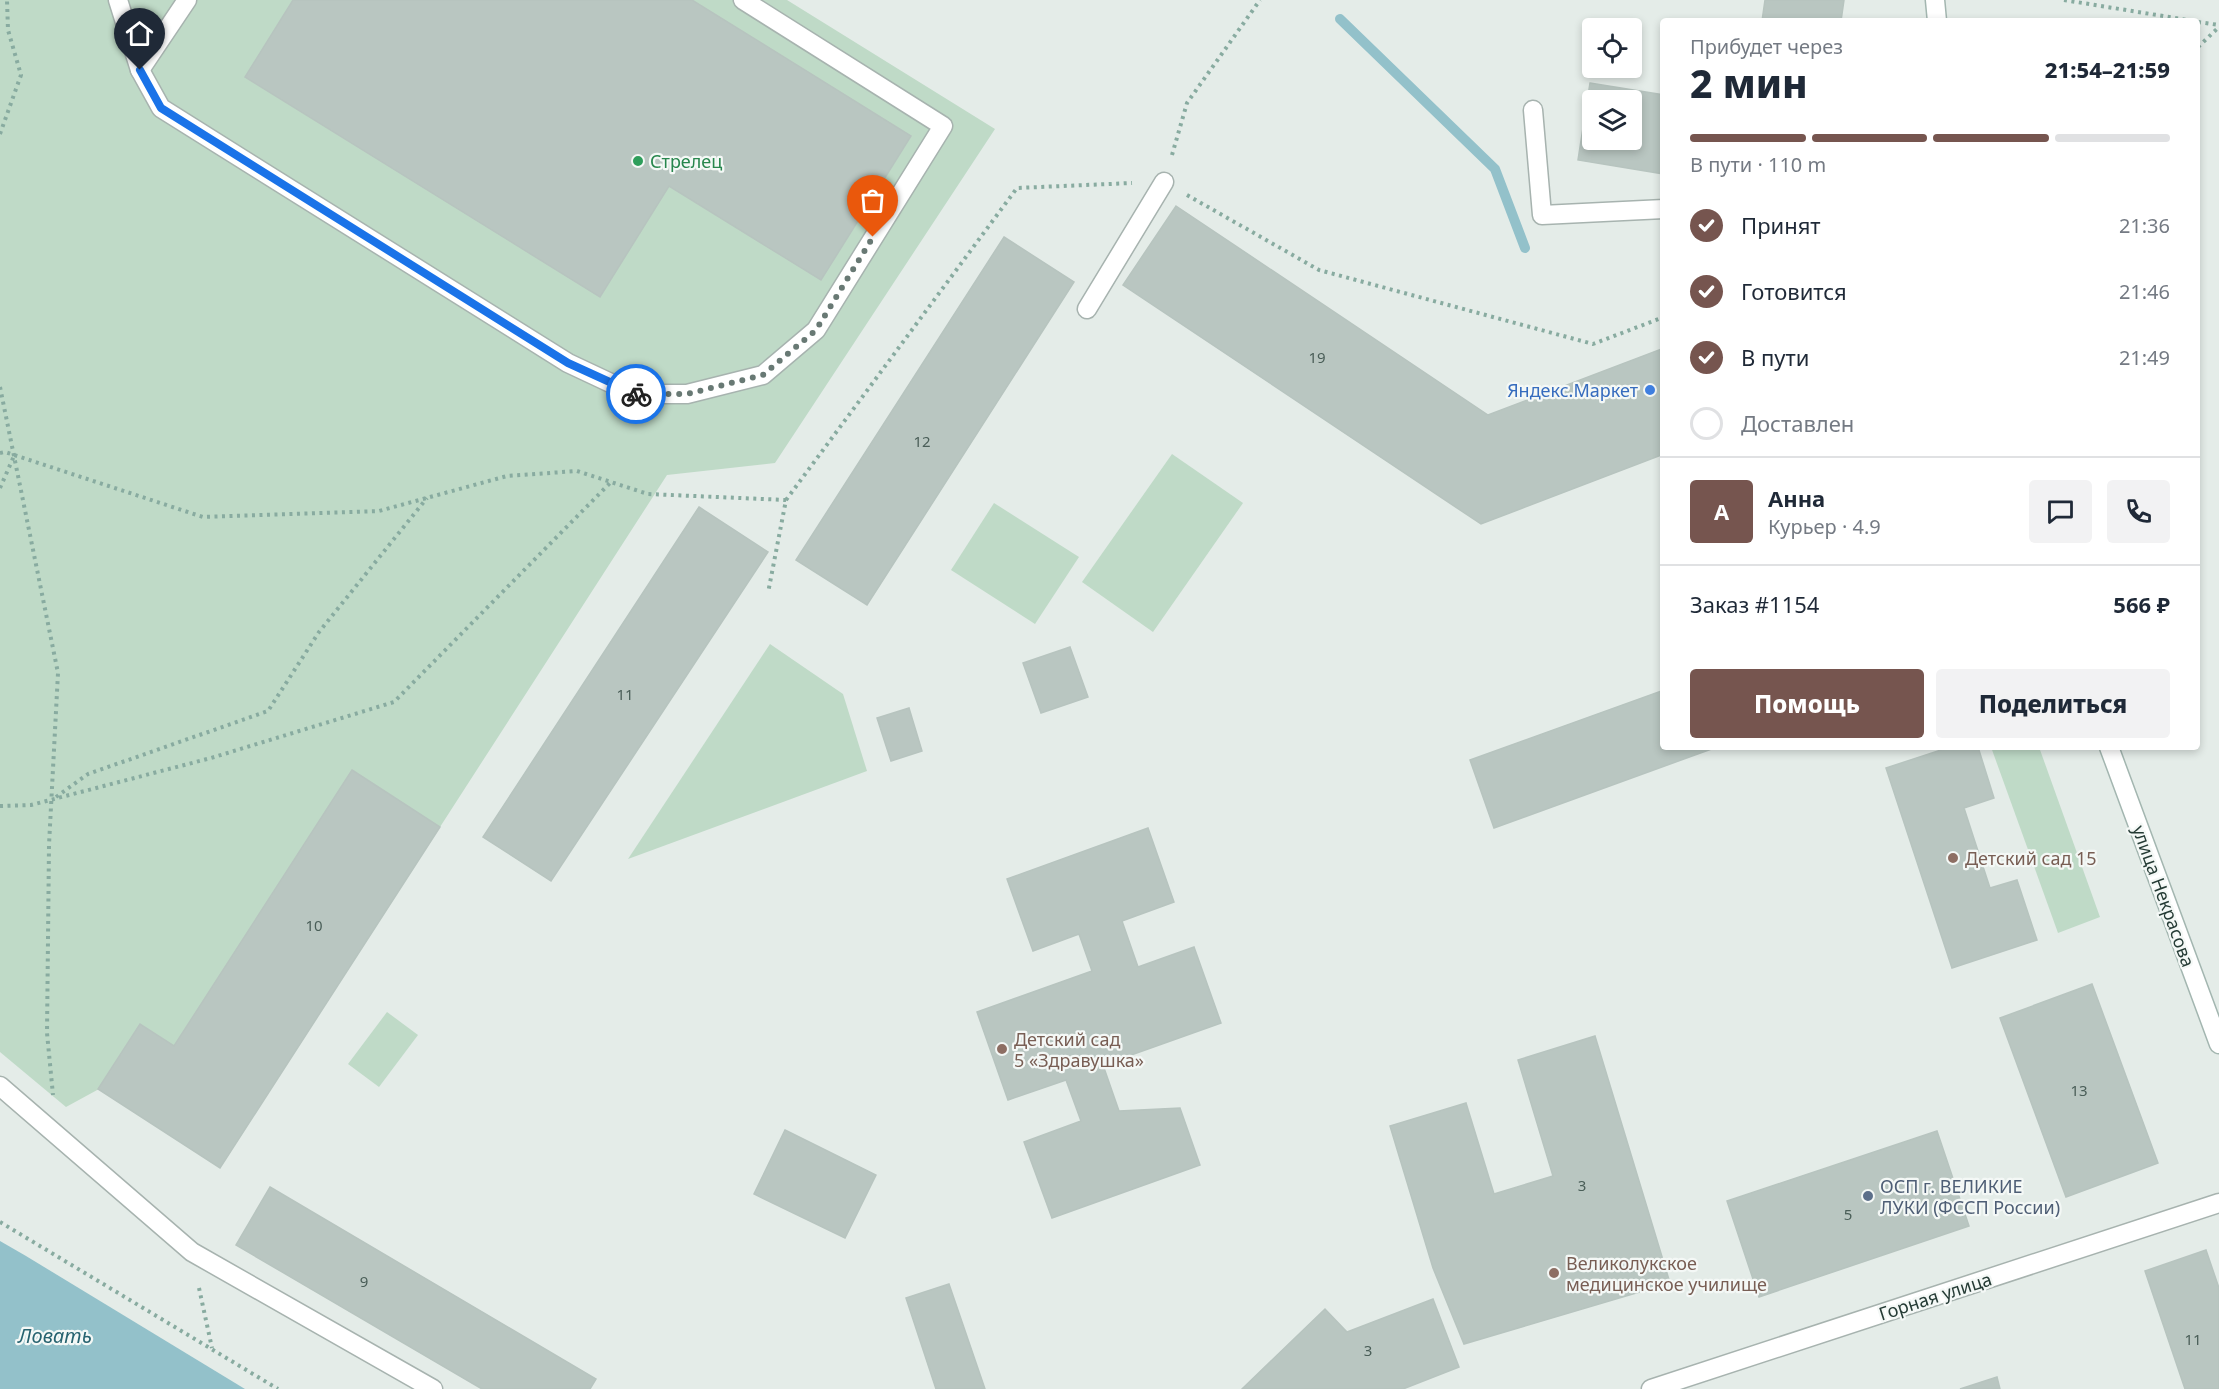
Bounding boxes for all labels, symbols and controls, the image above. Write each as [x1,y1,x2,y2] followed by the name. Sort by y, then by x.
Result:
[114,8,165,70] pin
[123,17,156,50] icon: home
[1582,18,1642,150] map controls
[1582,18,1642,78] button: locate
[1690,33,1843,60] text: Прибудет через
[2045,54,2170,84] text: 21:54–21:59
[1690,56,1808,109] text: 2 мин
[1582,90,1642,150] button: layers
[650,149,722,173] place label: Стрелец
[1690,151,1826,178] text: В пути · 110 m
[631,154,645,168] marker: Стрелец
[847,175,898,237] pin
[856,184,889,217] icon: bag
[1690,209,1723,242] icon: check
[1741,210,1821,240] text: Принят
[2119,212,2170,239] text: 21:36
[1690,275,1723,308] icon: check
[1741,276,1847,306] text: Готовится
[2119,278,2170,305] text: 21:46
[1690,341,1723,374] icon: check
[1741,342,1809,372] text: В пути
[2119,344,2170,371] text: 21:49
[1308,347,1326,367] house number: 19
[606,364,666,424] courier
[620,378,653,411] icon: bike
[1507,378,1639,402] place label: Яндекс.Маркет
[1643,383,1657,397] marker: Яндекс.Маркет
[1741,408,1854,438] text: Доставлен
[913,431,931,451] house number: 12
[2029,480,2092,543] button: chat
[2107,480,2170,543] button: phone
[1768,483,1825,513] text: Анна
[1714,496,1729,526] text: А
[1768,513,1881,540] text: Курьер · 4.9
[1690,589,1819,619] text: Заказ #1154
[2113,589,2170,619] text: 566 ₽
[1690,669,1924,738] button: Помощь
[1936,669,2170,738] button: Поделиться
[616,684,634,704] house number: 11
[2127,822,2201,970] street label: улица Некрасова
[1965,846,2097,870] place label: Детский сад 15
[1946,851,1960,865] marker: Детский сад 15
[305,915,323,935] house number: 10
[1014,1027,1144,1072] place label: Детский сад 5 «Здравушка»
[995,1042,1009,1056] marker: Детский сад 5 «Здравушка»
[2070,1080,2088,1100] house number: 13
[1880,1174,2060,1219] place label: ОСП г. ВЕЛИКИЕ ЛУКИ (ФССП России)
[1578,1175,1586,1195] house number: 3
[1861,1189,1875,1203] marker: ОСП г. ВЕЛИКИЕ ЛУКИ (ФССП России)
[1844,1204,1852,1224] house number: 5
[1566,1251,1767,1296] place label: Великолукское медицинское училище
[1547,1266,1561,1280] marker: Великолукское медицинское училище
[1876,1266,1994,1326] street label: Горная улица
[360,1271,368,1291] house number: 9
[17,1322,92,1349] water label: Ловать
[2184,1329,2202,1349] house number: 11
[1364,1340,1372,1360] house number: 3

